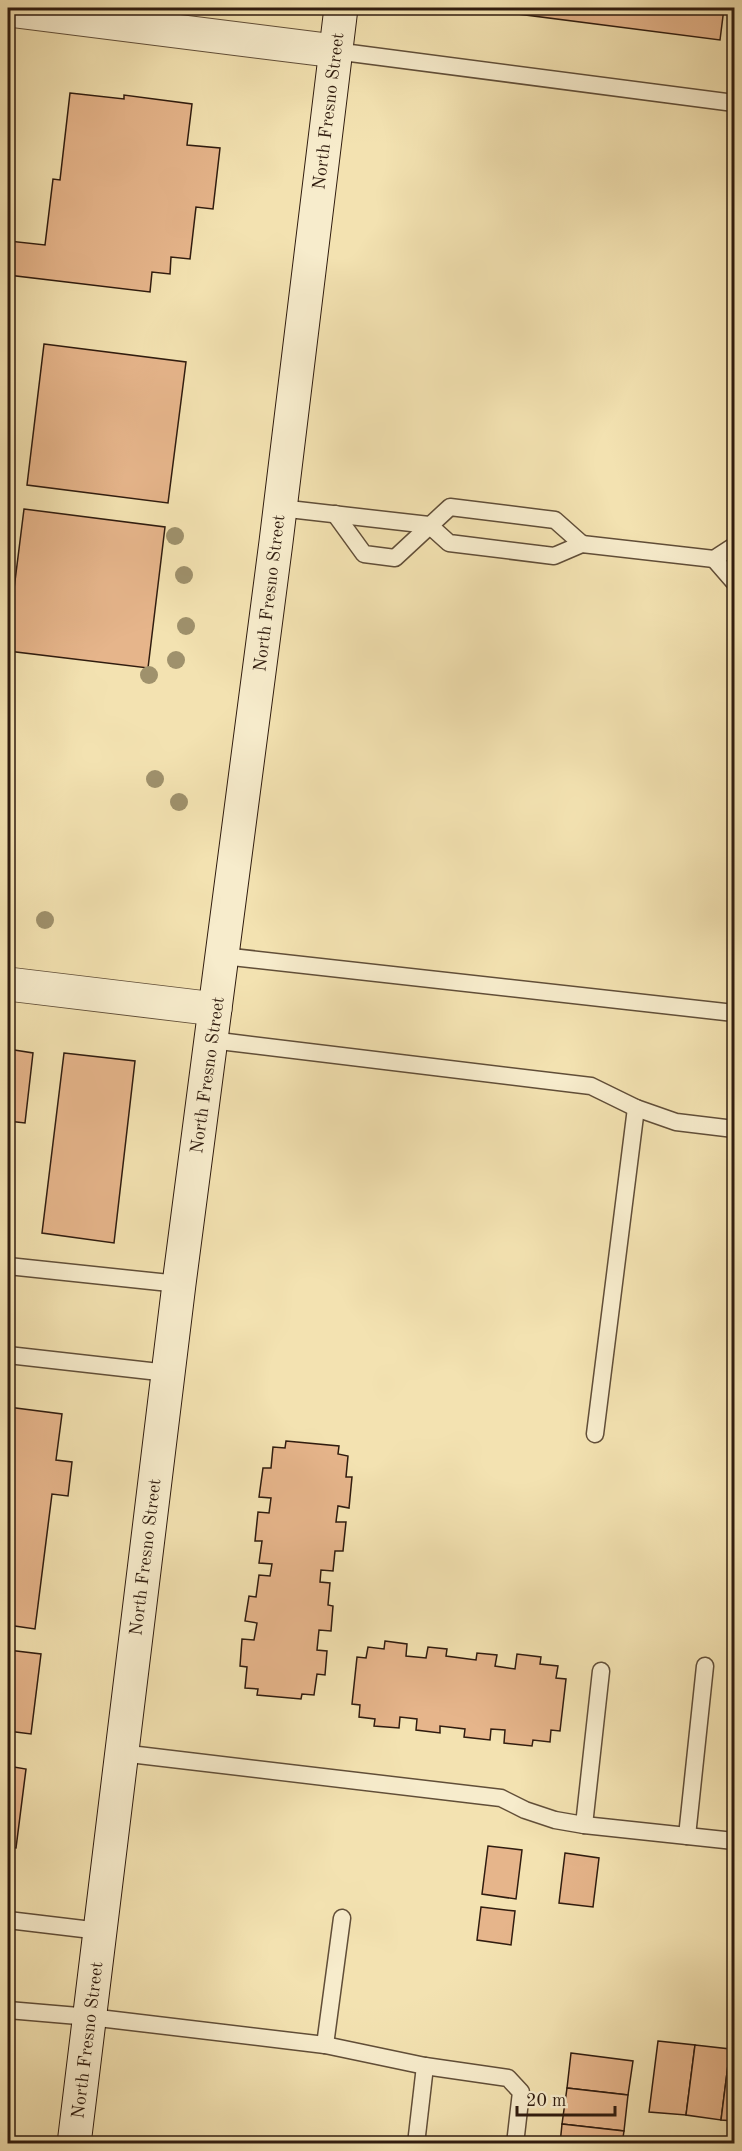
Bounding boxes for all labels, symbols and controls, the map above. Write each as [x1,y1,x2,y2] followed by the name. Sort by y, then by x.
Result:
[310,31,348,191] street label: North Fresno Street
[251,513,289,673] street label: North Fresno Street
[188,995,228,1155] street label: North Fresno Street
[127,1477,165,1637] street label: North Fresno Street
[69,1960,107,2120] street label: North Fresno Street
[517,2079,614,2117] scale bar
[526,2092,566,2110] text: 20 m

